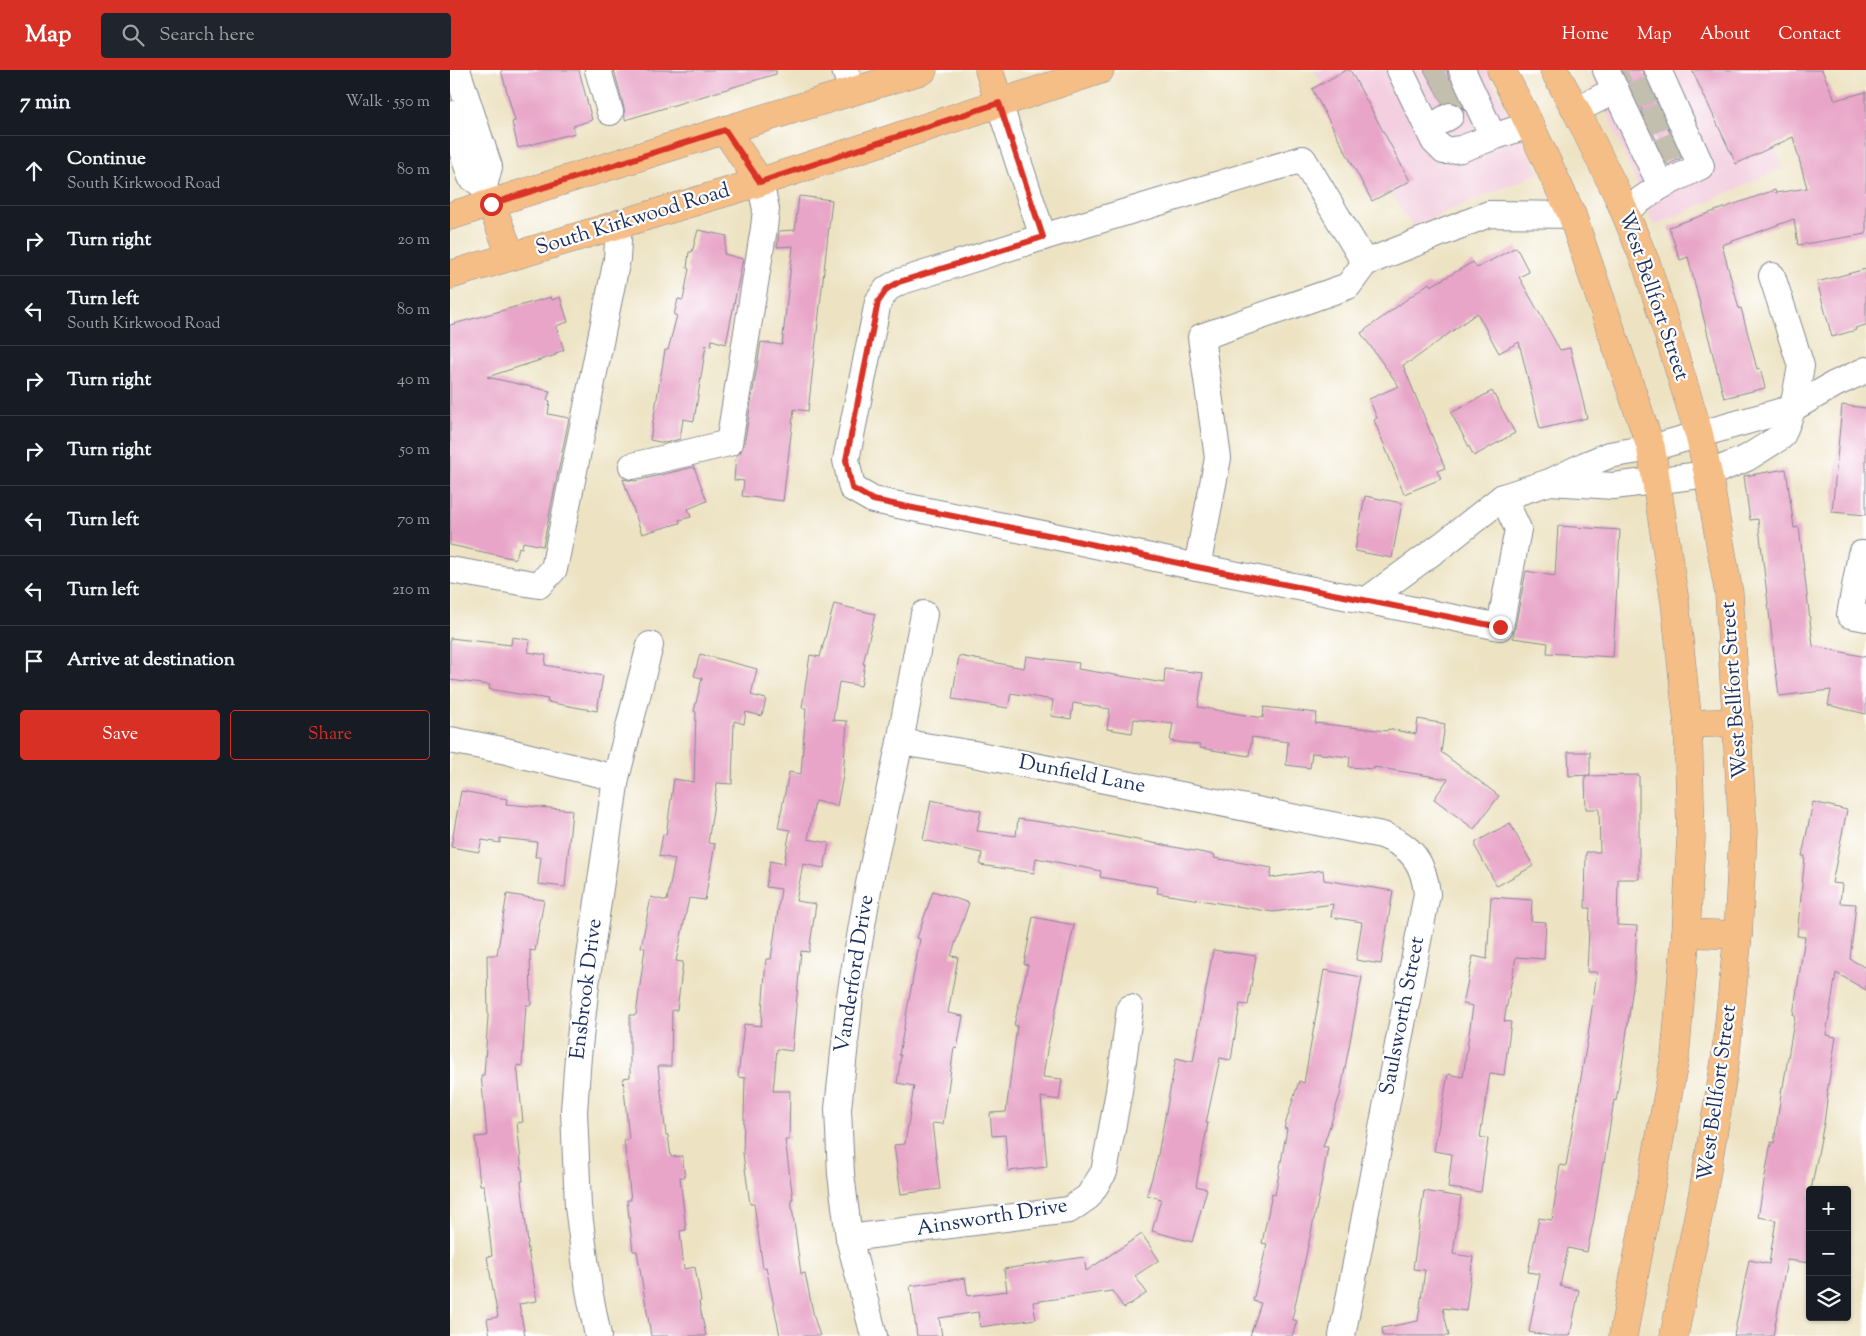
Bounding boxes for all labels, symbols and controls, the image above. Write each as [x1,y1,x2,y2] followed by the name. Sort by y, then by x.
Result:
[101,13,451,58] search box
[25,18,71,52] text: Map
[119,21,147,49] icon: search
[159,22,255,49] text: Search here
[1562,22,1609,48] text: Home
[1637,22,1672,48] text: Map
[1700,22,1750,48] text: About
[1778,22,1841,48] text: Contact
[20,88,71,118] text: 7 min
[345,91,430,114] text: Walk · 550 m
[67,146,146,173] text: Continue
[20,157,48,185] icon: ahead
[397,159,430,182] text: 80 m
[67,173,221,196] text: South Kirkwood Road
[532,176,734,264] street label: South Kirkwood Road
[480,193,503,216] route start
[1610,207,1696,385] street label: West Bellfort Street
[20,227,48,255] icon: right
[67,227,151,254] text: Turn right
[397,229,430,252] text: 20 m
[67,286,139,313] text: Turn left
[20,297,48,325] icon: left
[397,299,430,322] text: 80 m
[67,313,221,336] text: South Kirkwood Road
[20,367,48,395] icon: right
[67,367,151,394] text: Turn right
[397,369,430,392] text: 40 m
[20,437,48,465] icon: right
[67,437,151,464] text: Turn right
[399,439,430,462] text: 50 m
[20,507,48,535] icon: left
[67,507,139,534] text: Turn left
[397,509,430,532] text: 70 m
[20,577,48,605] icon: left
[67,577,139,604] text: Turn left
[392,579,430,602] text: 210 m
[1714,600,1756,780] street label: West Bellfort Street
[1489,616,1512,639] route end
[20,647,48,675] icon: arrive
[67,647,235,674] text: Arrive at destination
[20,710,220,760] button: Save
[230,710,430,760] button: Share
[1016,748,1148,802] street label: Dunfield Lane
[828,893,882,1055] street label: Vanderford Drive
[563,917,611,1061] street label: Ensbrook Drive
[1373,934,1433,1098] street label: Saulsworth Street
[1691,1003,1745,1183] street label: West Bellfort Street
[1806,1186,1851,1321] map controls
[1806,1186,1851,1231] button: +
[914,1191,1070,1245] street label: Ainsworth Drive
[1806,1231,1851,1276] button: −
[1806,1276,1851,1321] button: layers

